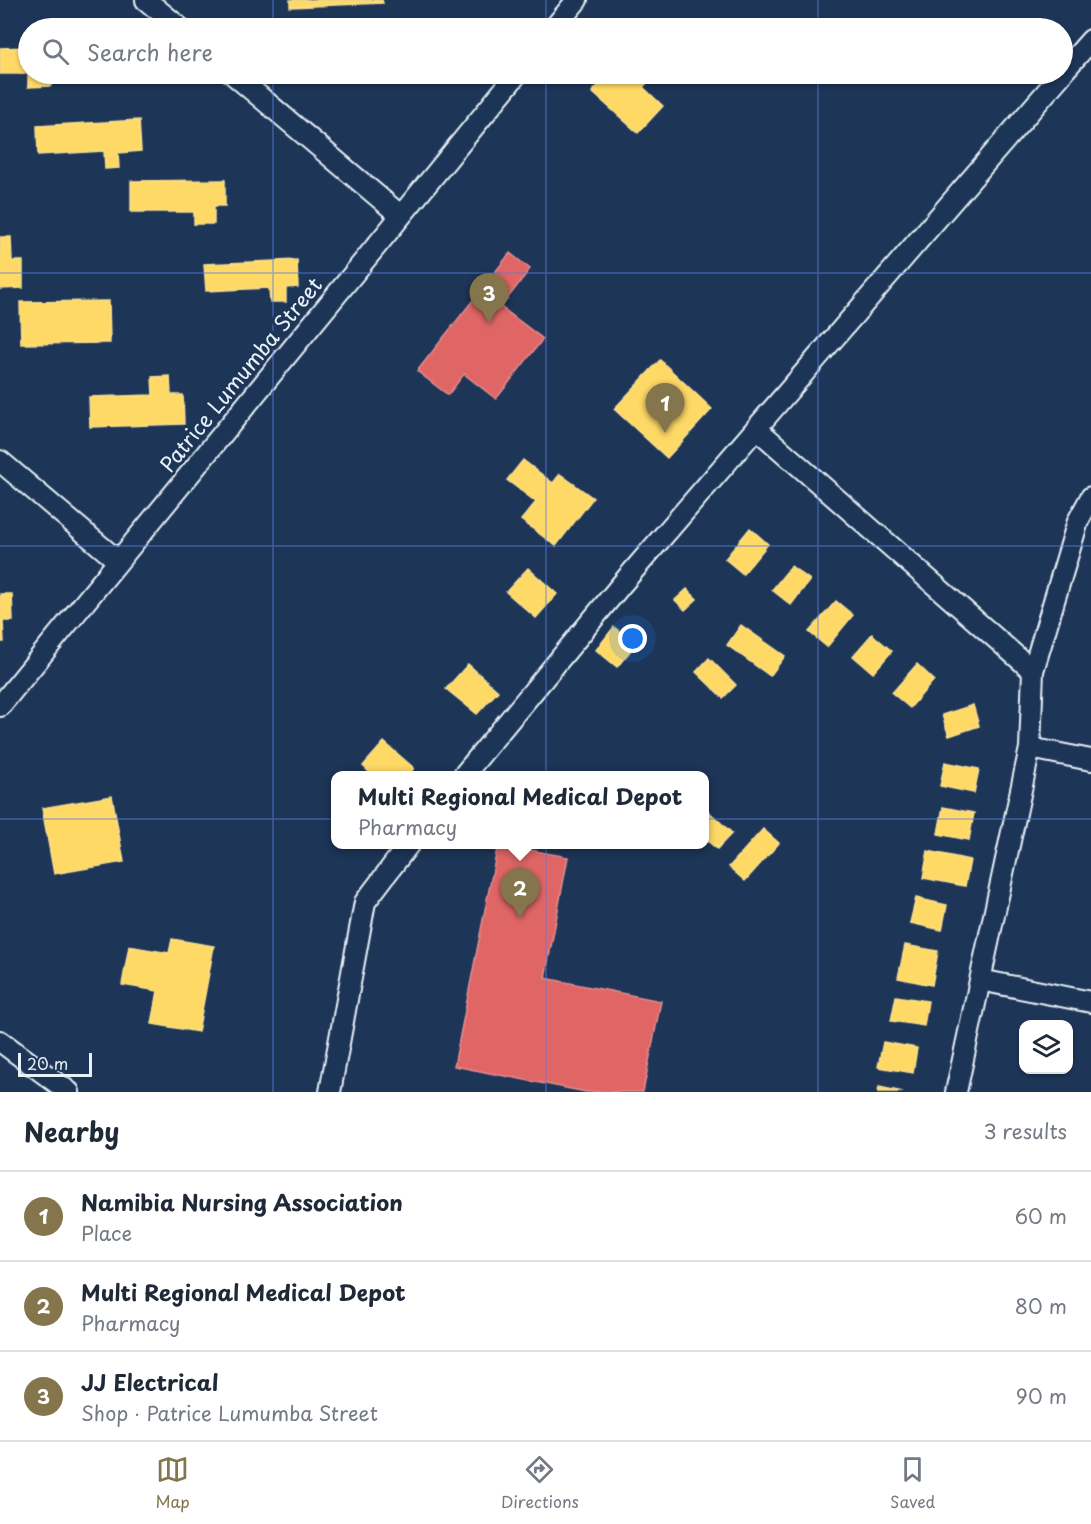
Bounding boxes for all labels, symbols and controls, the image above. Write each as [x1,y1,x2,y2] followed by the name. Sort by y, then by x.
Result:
[18,18,1073,84] search box
[39,35,72,68] icon: search
[87,35,213,68] text: Search here
[151,270,329,478] street label: Patrice Lumumba Street
[470,274,508,323] pin: 3
[646,384,684,433] pin: 1
[618,624,647,653] your location
[331,771,709,849] popup
[358,779,682,812] text: Multi Regional Medical Depot
[358,812,457,842] text: Pharmacy
[500,868,540,918] pin: 2
[1019,1020,1073,1074] map controls
[1019,1020,1073,1074] button: layers
[18,1050,92,1078] scale bar
[27,1051,68,1075] text: 20 m
[24,1112,119,1151] text: Nearby
[984,1116,1067,1146] text: 3 results
[81,1185,403,1218] text: Namibia Nursing Association
[39,1201,48,1231] text: 1
[1015,1201,1067,1231] text: 60 m
[81,1218,132,1248] text: Place
[81,1275,406,1308] text: Multi Regional Medical Depot
[36,1291,51,1321] text: 2
[1015,1291,1067,1321] text: 80 m
[81,1308,181,1338] text: Pharmacy
[81,1365,218,1398] text: JJ Electrical
[37,1381,50,1411] text: 3
[1016,1381,1067,1411] text: 90 m
[81,1398,378,1428] text: Shop · Patrice Lumumba Street
[156,1453,190,1513] tab: Map
[501,1453,579,1513] tab: Directions
[890,1453,935,1513] tab: Saved

